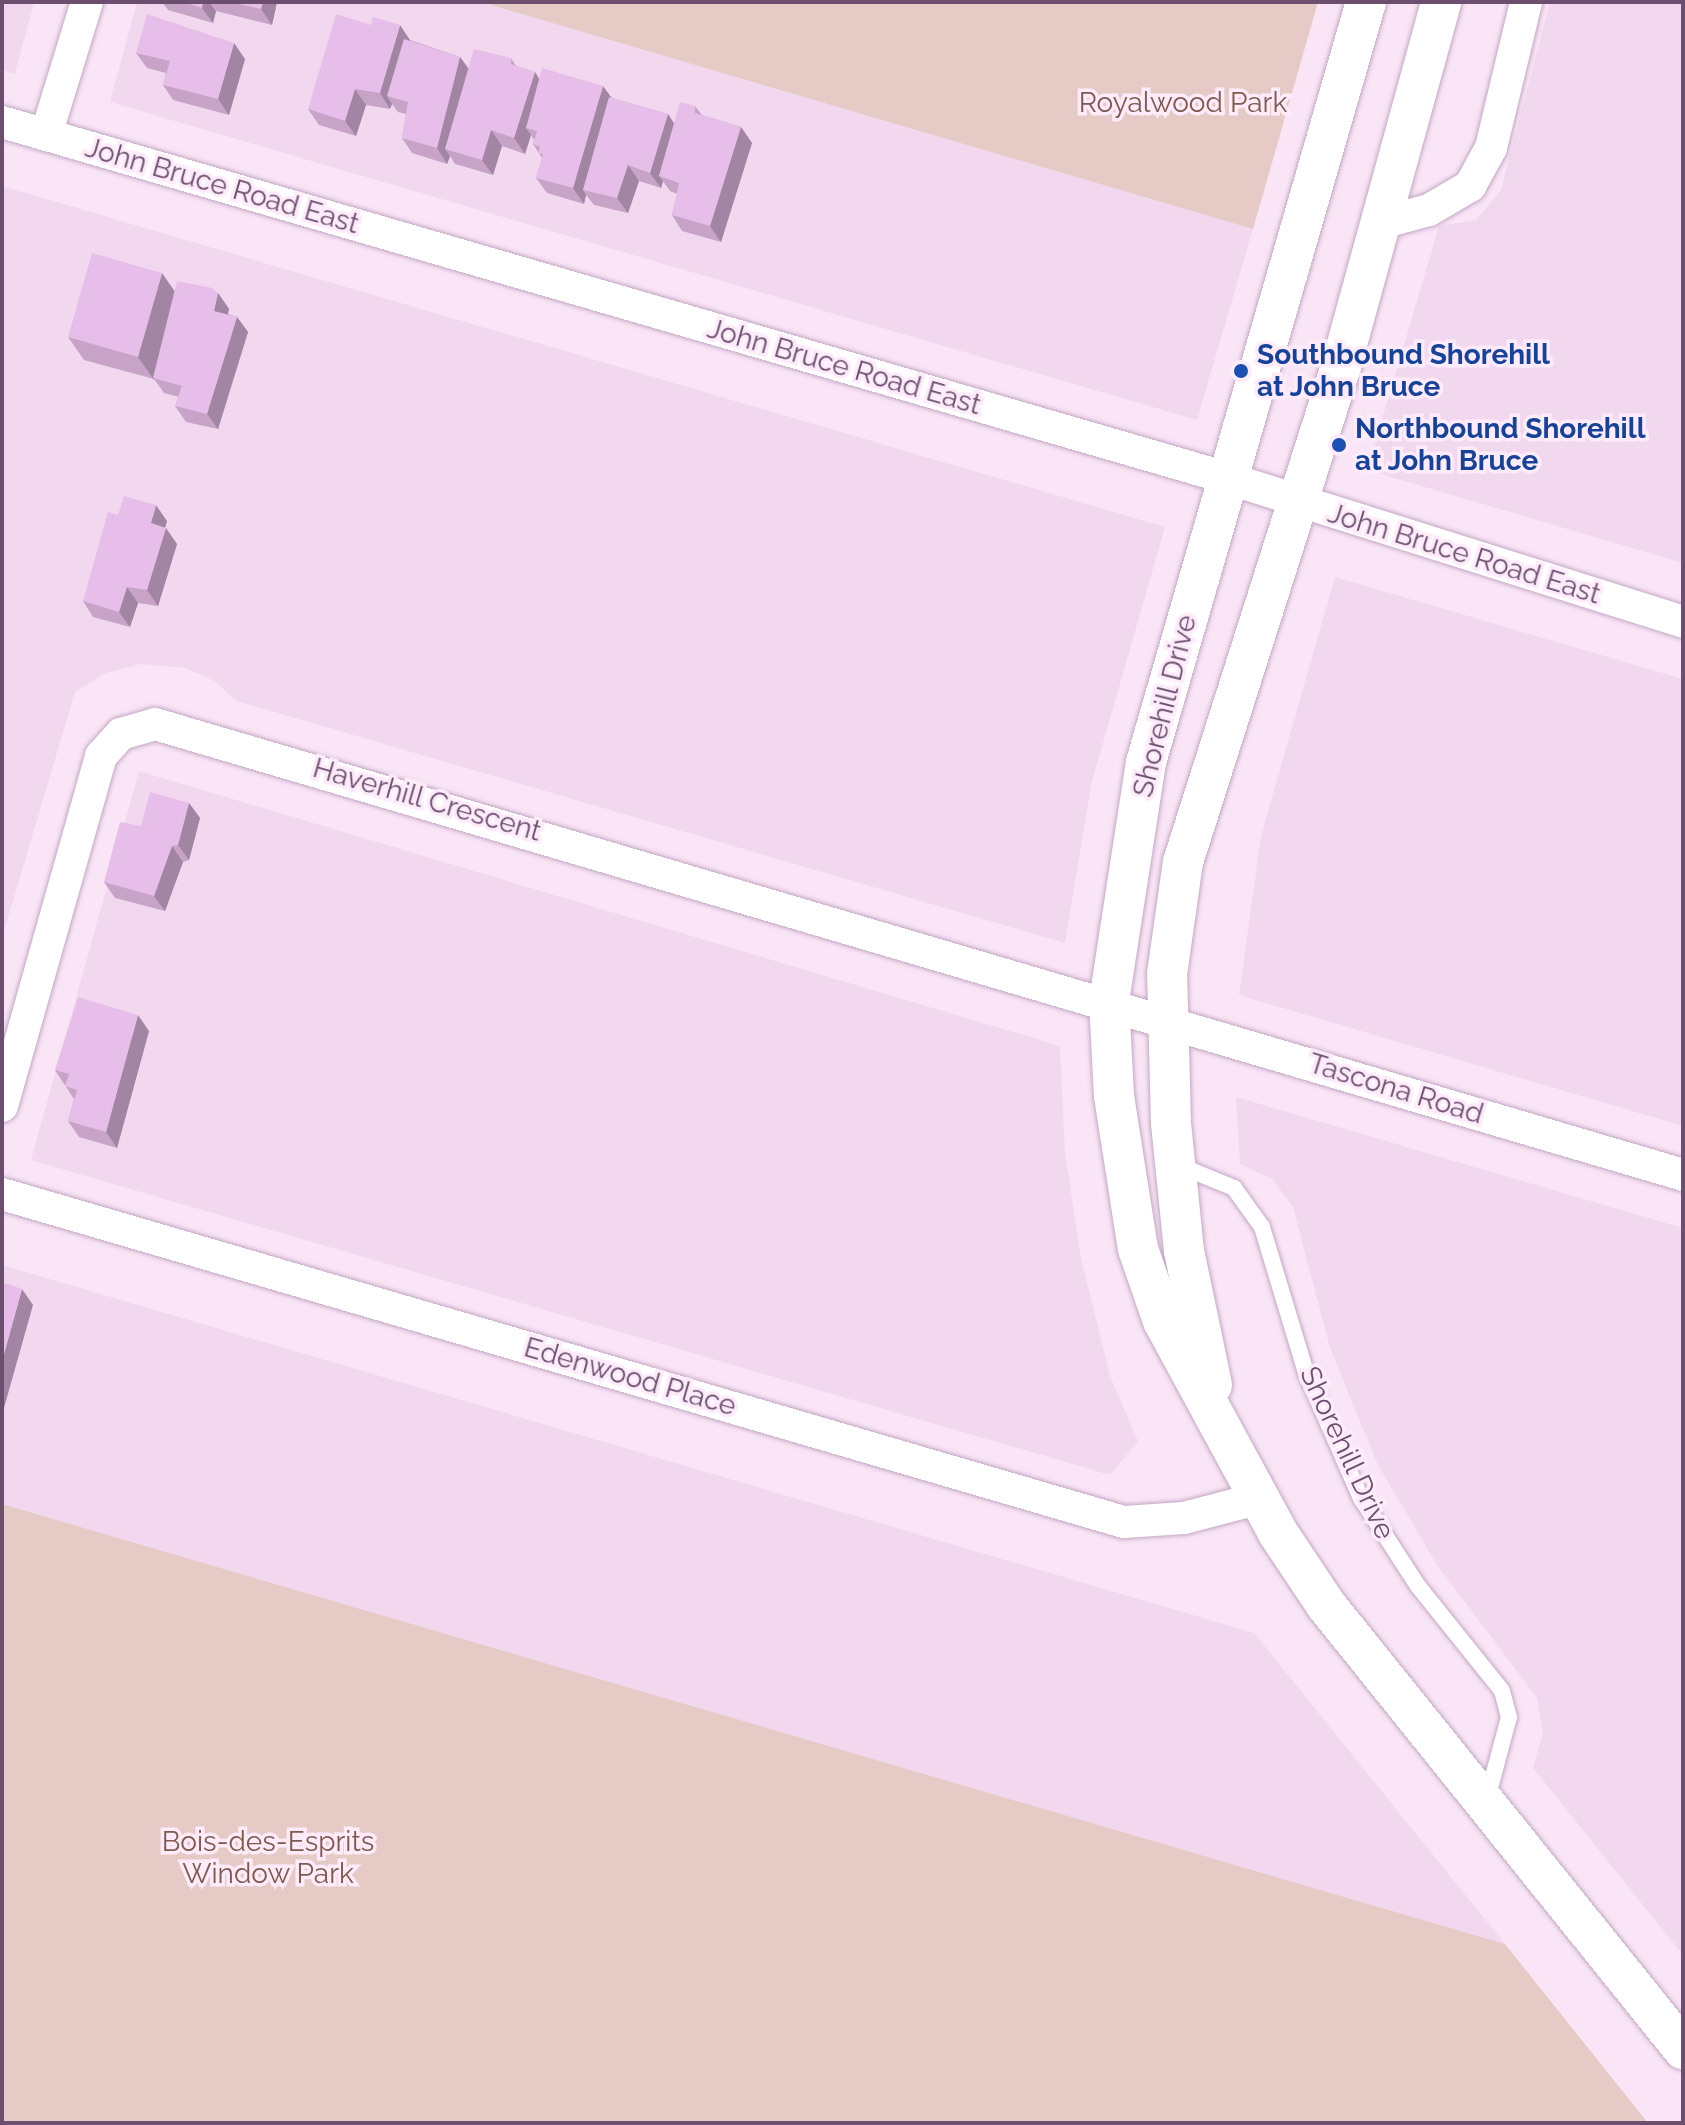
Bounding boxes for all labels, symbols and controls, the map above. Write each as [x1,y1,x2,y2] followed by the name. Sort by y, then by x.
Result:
[1079,86,1287,120] park label: Royalwood Park
[81,131,363,241] street label: John Bruce Road East
[703,312,985,422] street label: John Bruce Road East
[1257,338,1550,404] place label: Southbound Shorehill at John Bruce
[1232,362,1250,380] marker: Southbound Shorehill at John Bruce
[1355,412,1646,478] place label: Northbound Shorehill at John Bruce
[1330,436,1348,454] marker: Northbound Shorehill at John Bruce
[1324,497,1604,611] street label: John Bruce Road East
[1126,611,1204,801] street label: Shorehill Drive
[309,751,545,849] street label: Haverhill Crescent
[1305,1047,1487,1131] street label: Tascona Road
[520,1331,740,1423] street label: Edenwood Place
[1292,1361,1402,1545] street label: Shorehill Drive
[162,1825,374,1891] park label: Bois-des-Esprits Window Park

